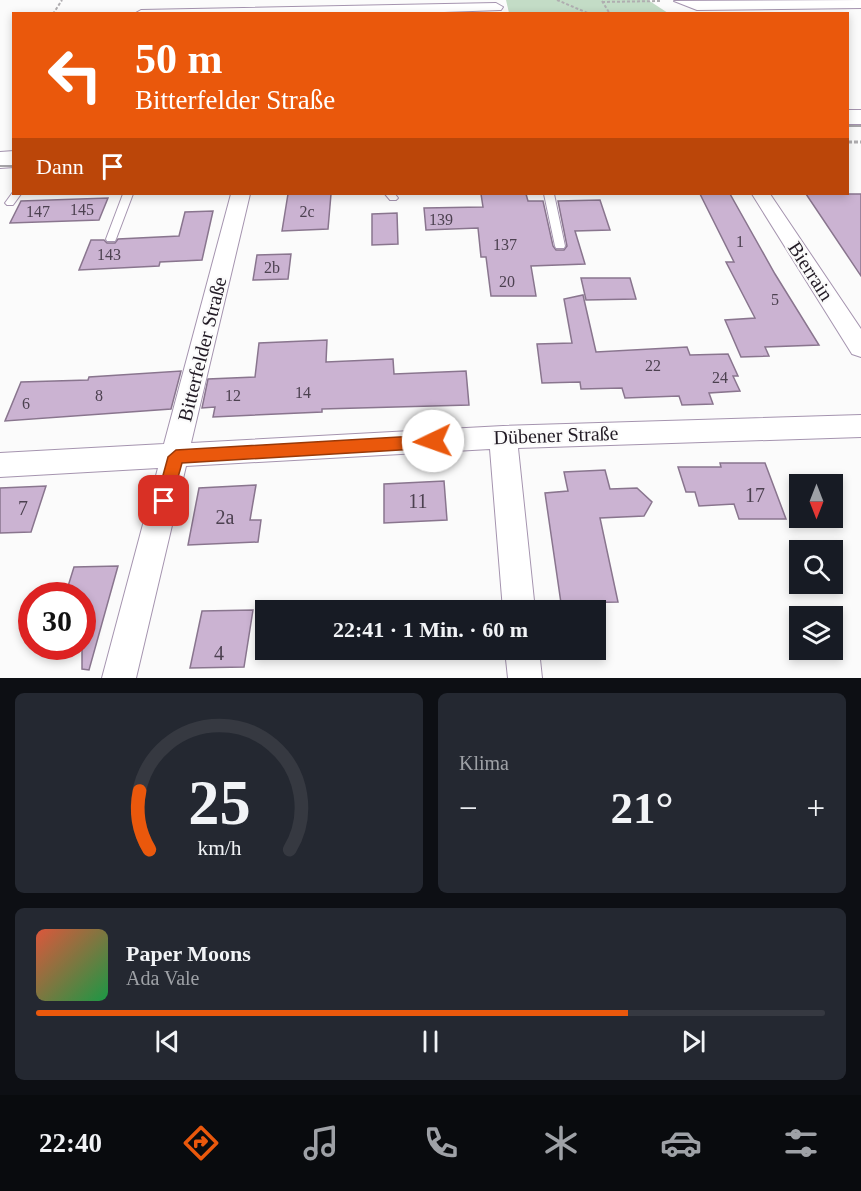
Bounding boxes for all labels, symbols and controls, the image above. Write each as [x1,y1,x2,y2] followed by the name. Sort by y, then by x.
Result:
[36,36,114,114] icon: left
[135,36,223,82] text: 50 m
[135,85,335,115] text: Bitterfelder Straße
[96,150,129,183] icon: arrive
[36,154,84,179] text: Dann
[70,201,94,218] house number: 145
[26,203,50,220] house number: 147
[299,203,315,220] house number: 2c
[429,211,453,228] house number: 139
[736,233,744,250] house number: 1
[493,236,517,253] house number: 137
[784,238,838,304] street label: Bierrain
[97,246,121,263] house number: 143
[264,259,280,276] house number: 2b
[499,273,515,290] house number: 20
[173,274,231,424] street label: Bitterfelder Straße
[771,291,779,308] house number: 5
[645,357,661,374] house number: 22
[712,369,728,386] house number: 24
[295,384,311,401] house number: 14
[95,387,103,404] house number: 8
[225,387,241,404] house number: 12
[22,395,30,412] house number: 6
[401,409,465,473] position arrow
[493,422,619,448] street label: Dübener Straße
[789,474,843,528] north arrow
[789,474,843,660] map controls
[138,475,189,526] pin
[147,484,180,517] icon: arrive
[745,484,765,506] house number: 17
[408,490,428,512] house number: 11
[18,497,28,519] house number: 7
[216,506,235,528] house number: 2a
[789,540,843,594] button: search
[18,582,96,660] speed limit sign: 30
[789,606,843,660] button: layers
[333,617,528,642] text: 22:41 · 1 Min. · 60 m
[214,642,224,664] house number: 4
[459,752,509,774] text: Klima
[188,768,250,837] text: 25
[611,783,674,833] text: 21°
[459,790,478,826] text: −
[806,790,825,826] text: +
[197,836,241,860] text: km/h
[126,941,251,966] text: Paper Moons
[126,967,200,989] text: Ada Vale
[151,1025,184,1058] icon: previous
[414,1025,447,1058] icon: pause
[677,1025,710,1058] icon: next
[180,1122,222,1164] icon: directions
[300,1122,342,1164] icon: music
[420,1122,462,1164] icon: phone
[540,1122,582,1164] icon: climate
[660,1122,702,1164] icon: car
[780,1122,822,1164] icon: filters
[39,1128,102,1158] text: 22:40

